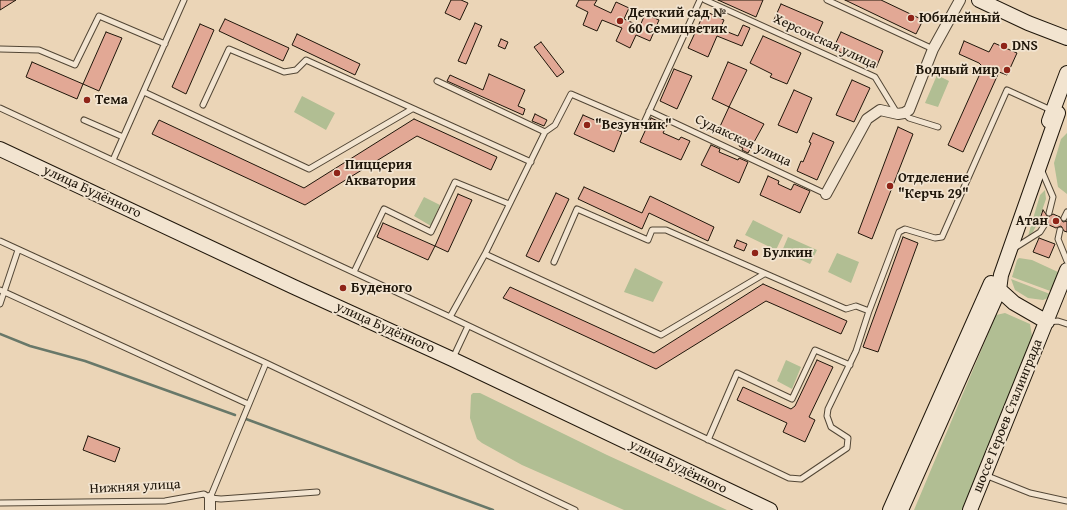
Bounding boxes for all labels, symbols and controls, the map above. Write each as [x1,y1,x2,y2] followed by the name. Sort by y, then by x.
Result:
[628,5,727,38] place label: Детский сад № 60 Семицветик
[919,10,1000,26] place label: Юбилейный
[770,11,880,73] street label: Херсонская улица
[906,13,916,23] marker: Юбилейный
[615,16,625,26] marker: Детский сад № 60 Семицветик
[1012,38,1038,54] place label: DNS
[999,41,1009,51] marker: DNS
[916,62,999,78] place label: Водный мир
[1002,65,1012,75] marker: Водный мир
[95,92,128,108] place label: Тема
[82,95,92,105] marker: Тема
[692,111,794,171] street label: Судакская улица
[595,117,672,133] place label: "Везунчик"
[582,120,592,130] marker: "Везунчик"
[345,157,416,190] place label: Пиццерия Акватория
[40,162,144,222] street label: улица Будённого
[332,168,342,178] marker: Пиццерия Акватория
[898,170,969,202] place label: Отделение "Керчь 29"
[885,181,895,191] marker: Отделение "Керчь 29"
[1016,213,1048,229] place label: Атан
[1051,216,1061,226] marker: Атан
[763,245,813,261] place label: Булкин
[750,248,760,258] marker: Булкин
[351,280,412,296] place label: Буденого
[338,283,348,293] marker: Буденого
[333,299,437,357] street label: улица Будённого
[970,337,1046,495] street label: шоссе Героев Сталинграда
[626,436,730,498] street label: улица Будённого
[89,476,181,498] street label: Нижняя улица

